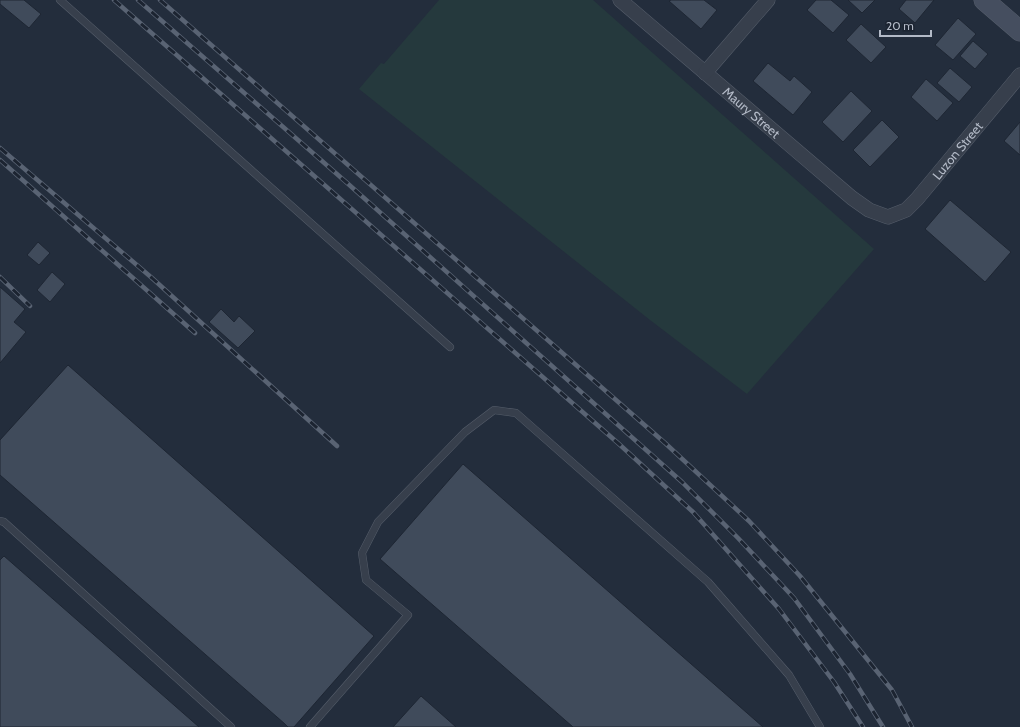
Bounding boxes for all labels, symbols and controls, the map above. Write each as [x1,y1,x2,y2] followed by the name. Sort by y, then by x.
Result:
[880,12,931,38] scale bar
[886,18,914,33] text: 20 m
[720,83,784,142] street label: Maury Street
[929,118,986,183] street label: Luzon Street

